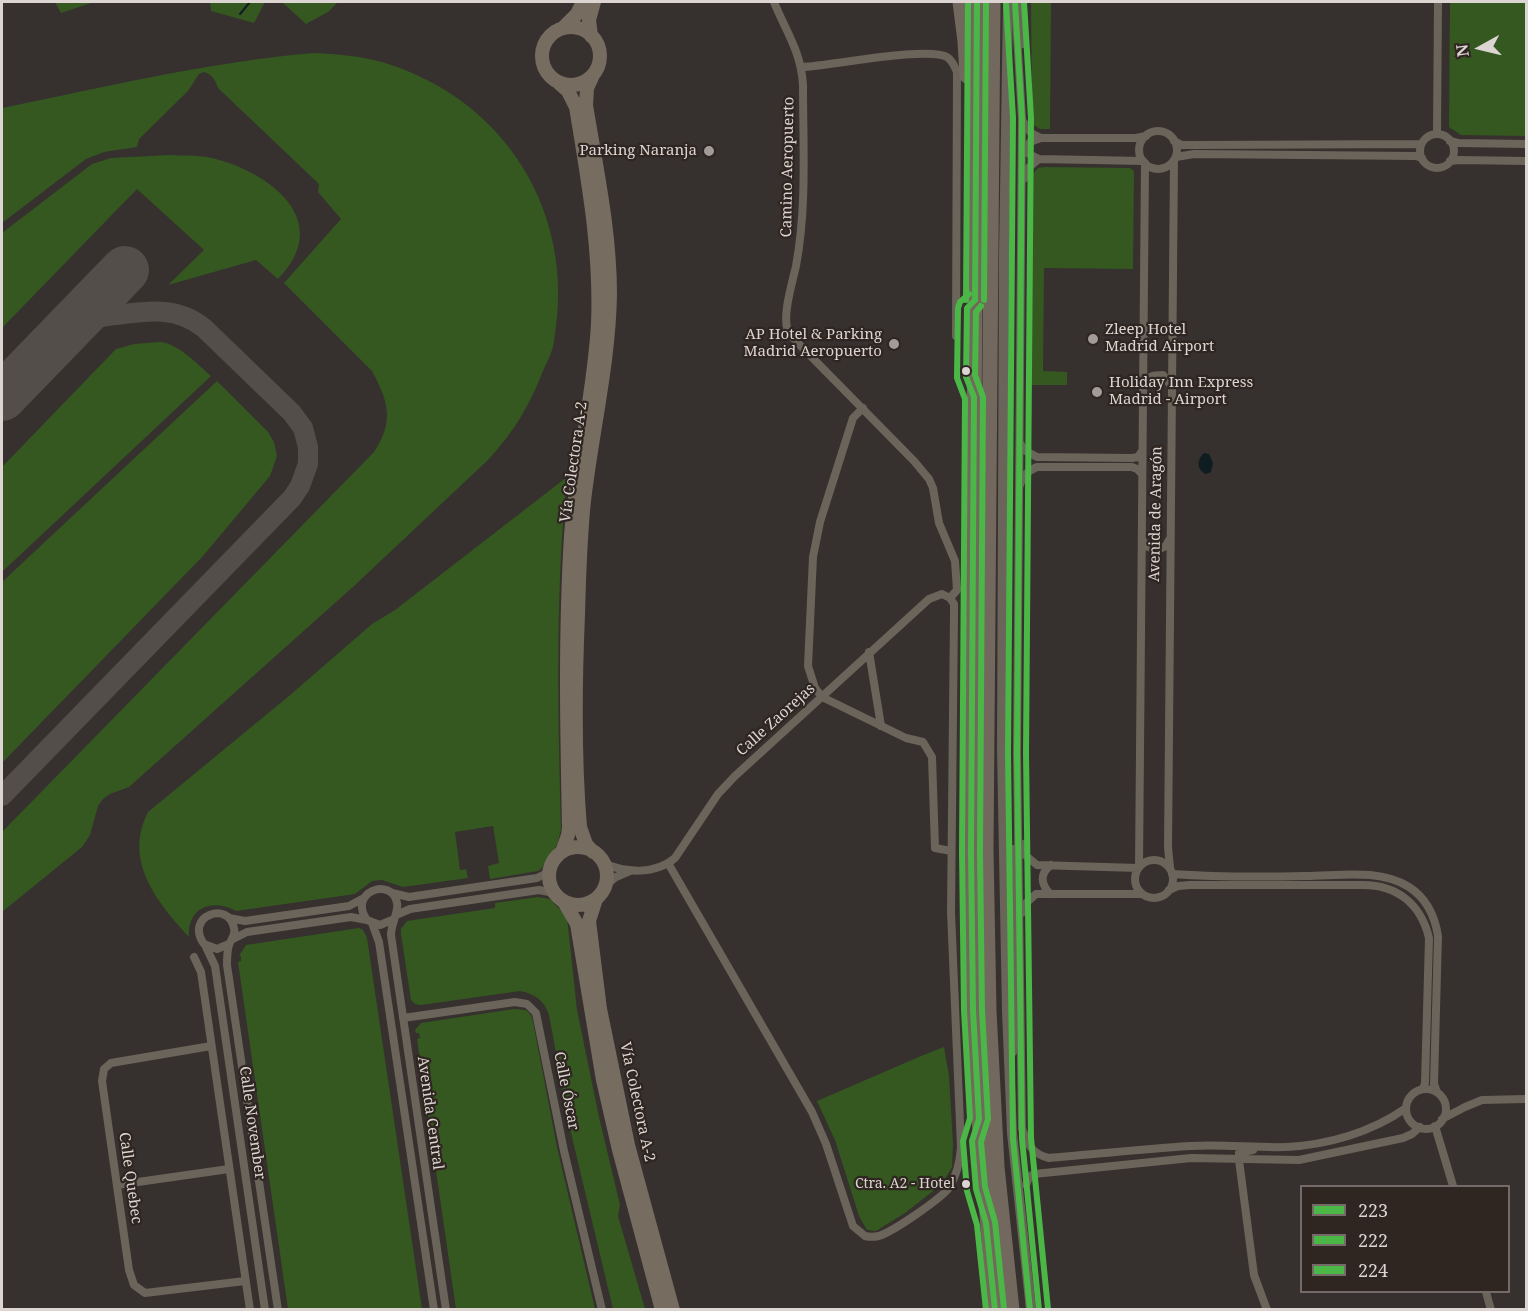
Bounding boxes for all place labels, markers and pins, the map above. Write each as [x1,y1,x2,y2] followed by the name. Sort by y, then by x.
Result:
[579,142,697,160] place label: Parking Naranja
[702,144,716,158] marker: Parking Naranja
[1105,321,1214,356] place label: Zleep Hotel Madrid Airport
[744,326,882,361] place label: AP Hotel & Parking Madrid Aeropuerto
[1086,332,1100,346] marker: Zleep Hotel Madrid Airport
[887,337,901,351] marker: AP Hotel & Parking Madrid Aeropuerto
[960,365,972,377] unlabelled marker
[1109,374,1253,409] place label: Holiday Inn Express Madrid - Airport
[1090,385,1104,399] marker: Holiday Inn Express Madrid - Airport
[855,1176,955,1192] place label: Ctra. A2 - Hotel
[960,1178,972,1190] marker: Ctra. A2 - Hotel

